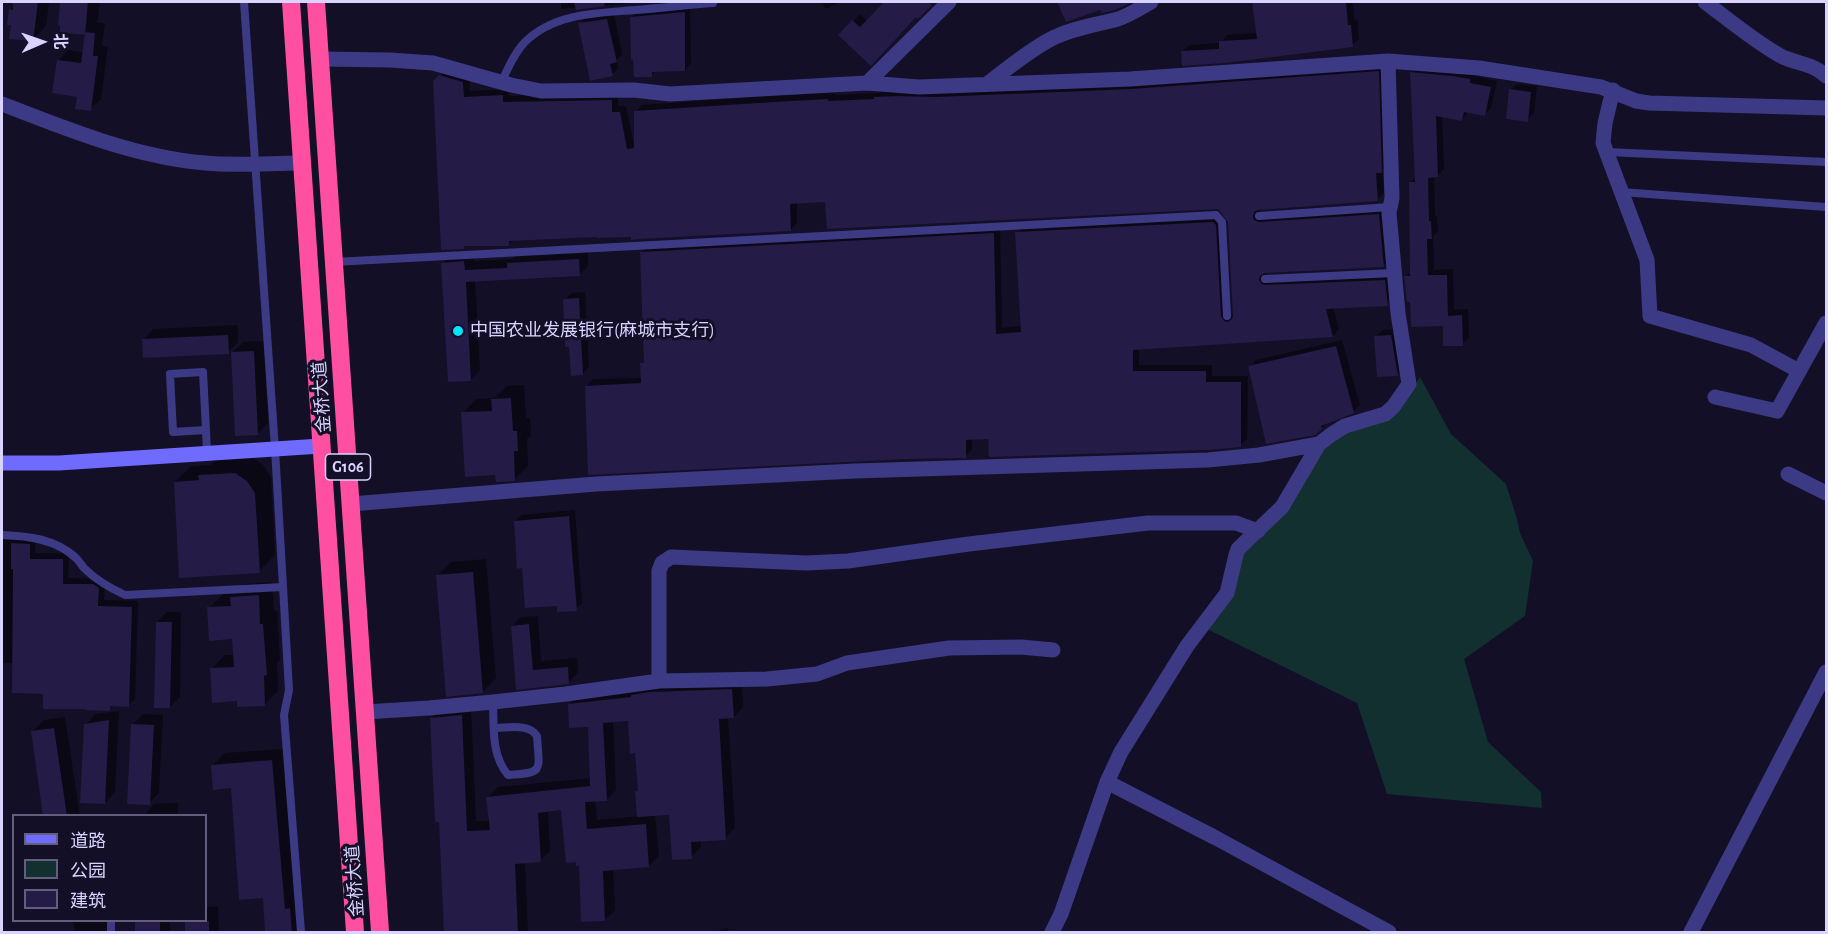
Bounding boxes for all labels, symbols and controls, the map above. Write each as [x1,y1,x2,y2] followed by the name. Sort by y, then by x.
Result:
[12,12,72,72] north arrow
[52,33,68,50] text: 北
[470,320,715,342] place label: 中国农业发展银行(麻城市支行)
[451,324,465,338] marker: 中国农业发展银行(麻城市支行)
[309,360,335,434] street label: 金桥大道
[326,454,370,480] road number: G106
[12,814,207,922] legend
[70,833,106,851] text: 道路
[342,844,368,918] street label: 金桥大道
[70,863,106,881] text: 公园
[70,893,106,911] text: 建筑

